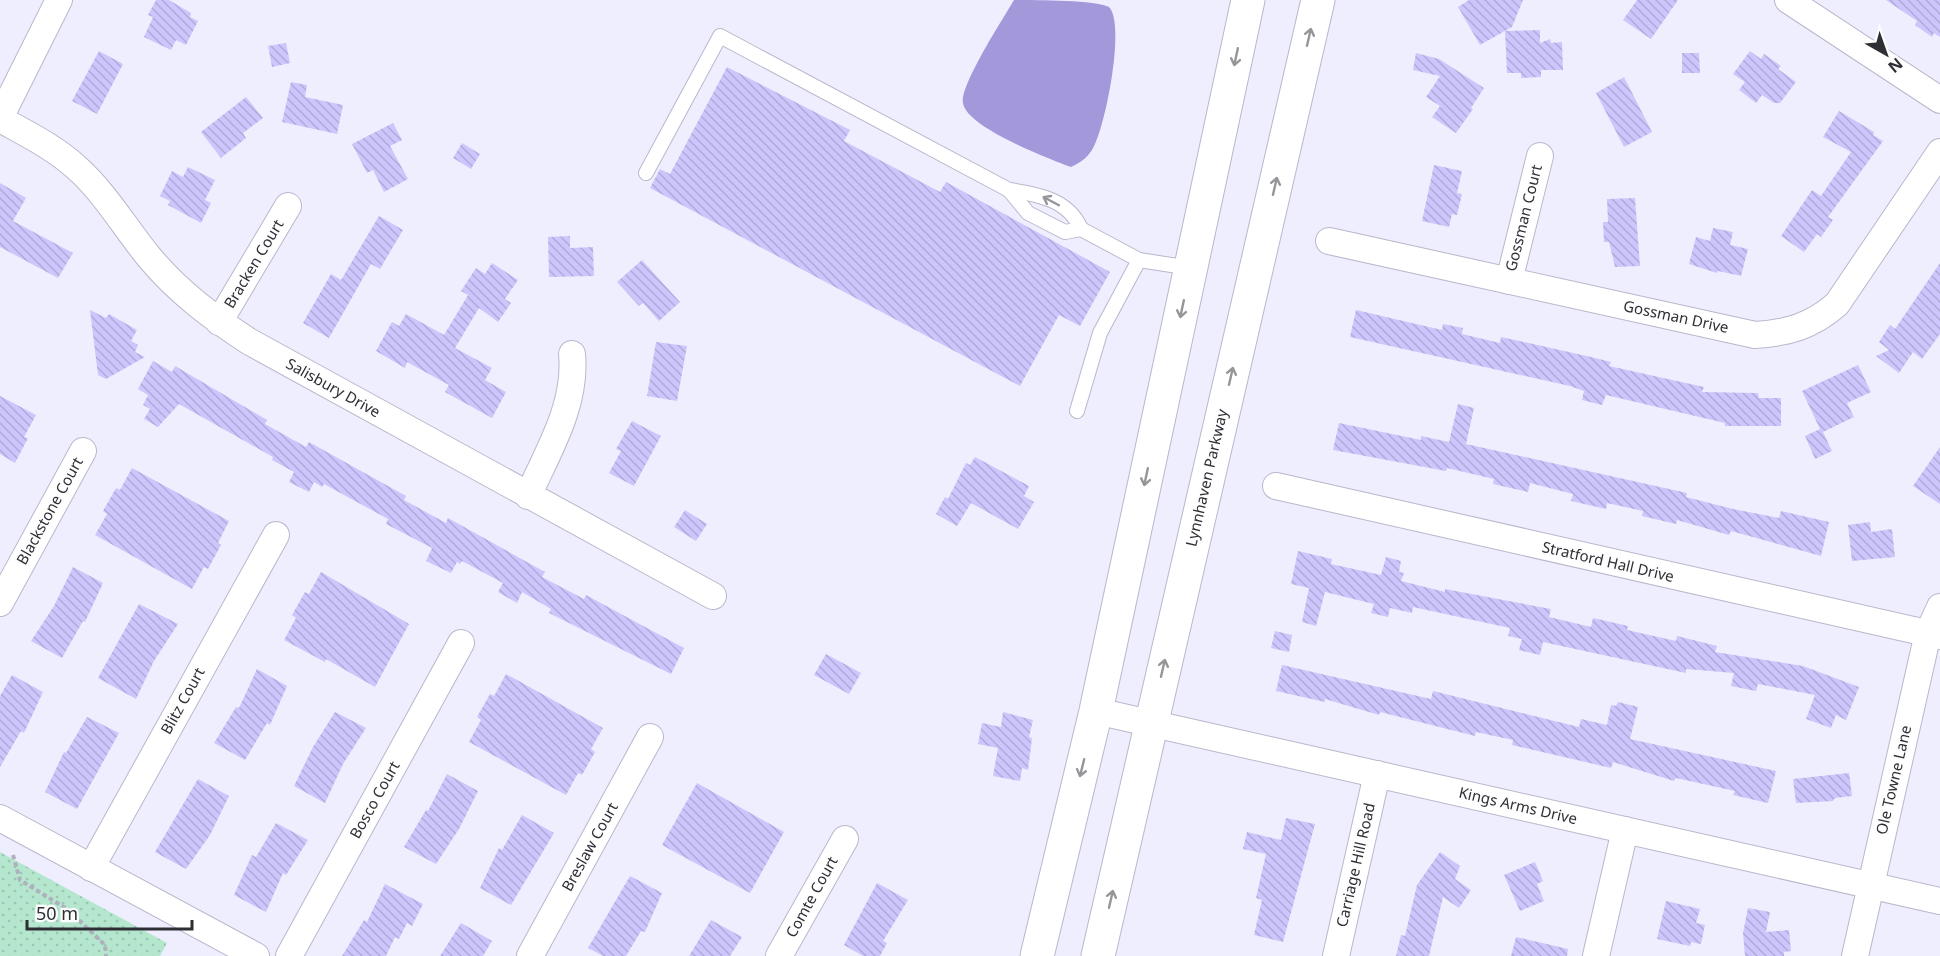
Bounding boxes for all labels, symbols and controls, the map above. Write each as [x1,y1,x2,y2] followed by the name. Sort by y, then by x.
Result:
[1856,24,1916,84] north arrow
[1304,28,1316,47] one-way arrow
[1229,47,1241,66] one-way arrow
[1884,53,1908,78] text: N
[1500,162,1546,273] street label: Gossman Court
[1269,176,1281,195] one-way arrow
[1043,195,1060,207] one-way arrow
[219,215,288,312] street label: Bracken Court
[1622,295,1731,337] street label: Gossman Drive
[1176,299,1187,319] one-way arrow
[283,353,384,421] street label: Salisbury Drive
[1225,366,1237,385] one-way arrow
[1180,407,1232,548] street label: Lynnhaven Parkway
[11,453,87,568] street label: Blackstone Court
[1140,467,1151,486] one-way arrow
[1540,536,1676,586] street label: Stratford Hall Drive
[1158,659,1170,678] one-way arrow
[156,663,209,737] street label: Blitz Court
[1871,723,1915,836] street label: Ole Towne Lane
[345,757,404,842] street label: Bosco Court
[1076,758,1088,777] one-way arrow
[1457,782,1579,828] street label: Kings Arms Drive
[556,798,622,895] street label: Breslaw Court
[1331,801,1379,929] street label: Carriage Hill Road
[781,852,842,941] street label: Comte Court
[1105,890,1117,909] one-way arrow
[27,893,192,931] scale bar
[36,901,78,925] text: 50 m

